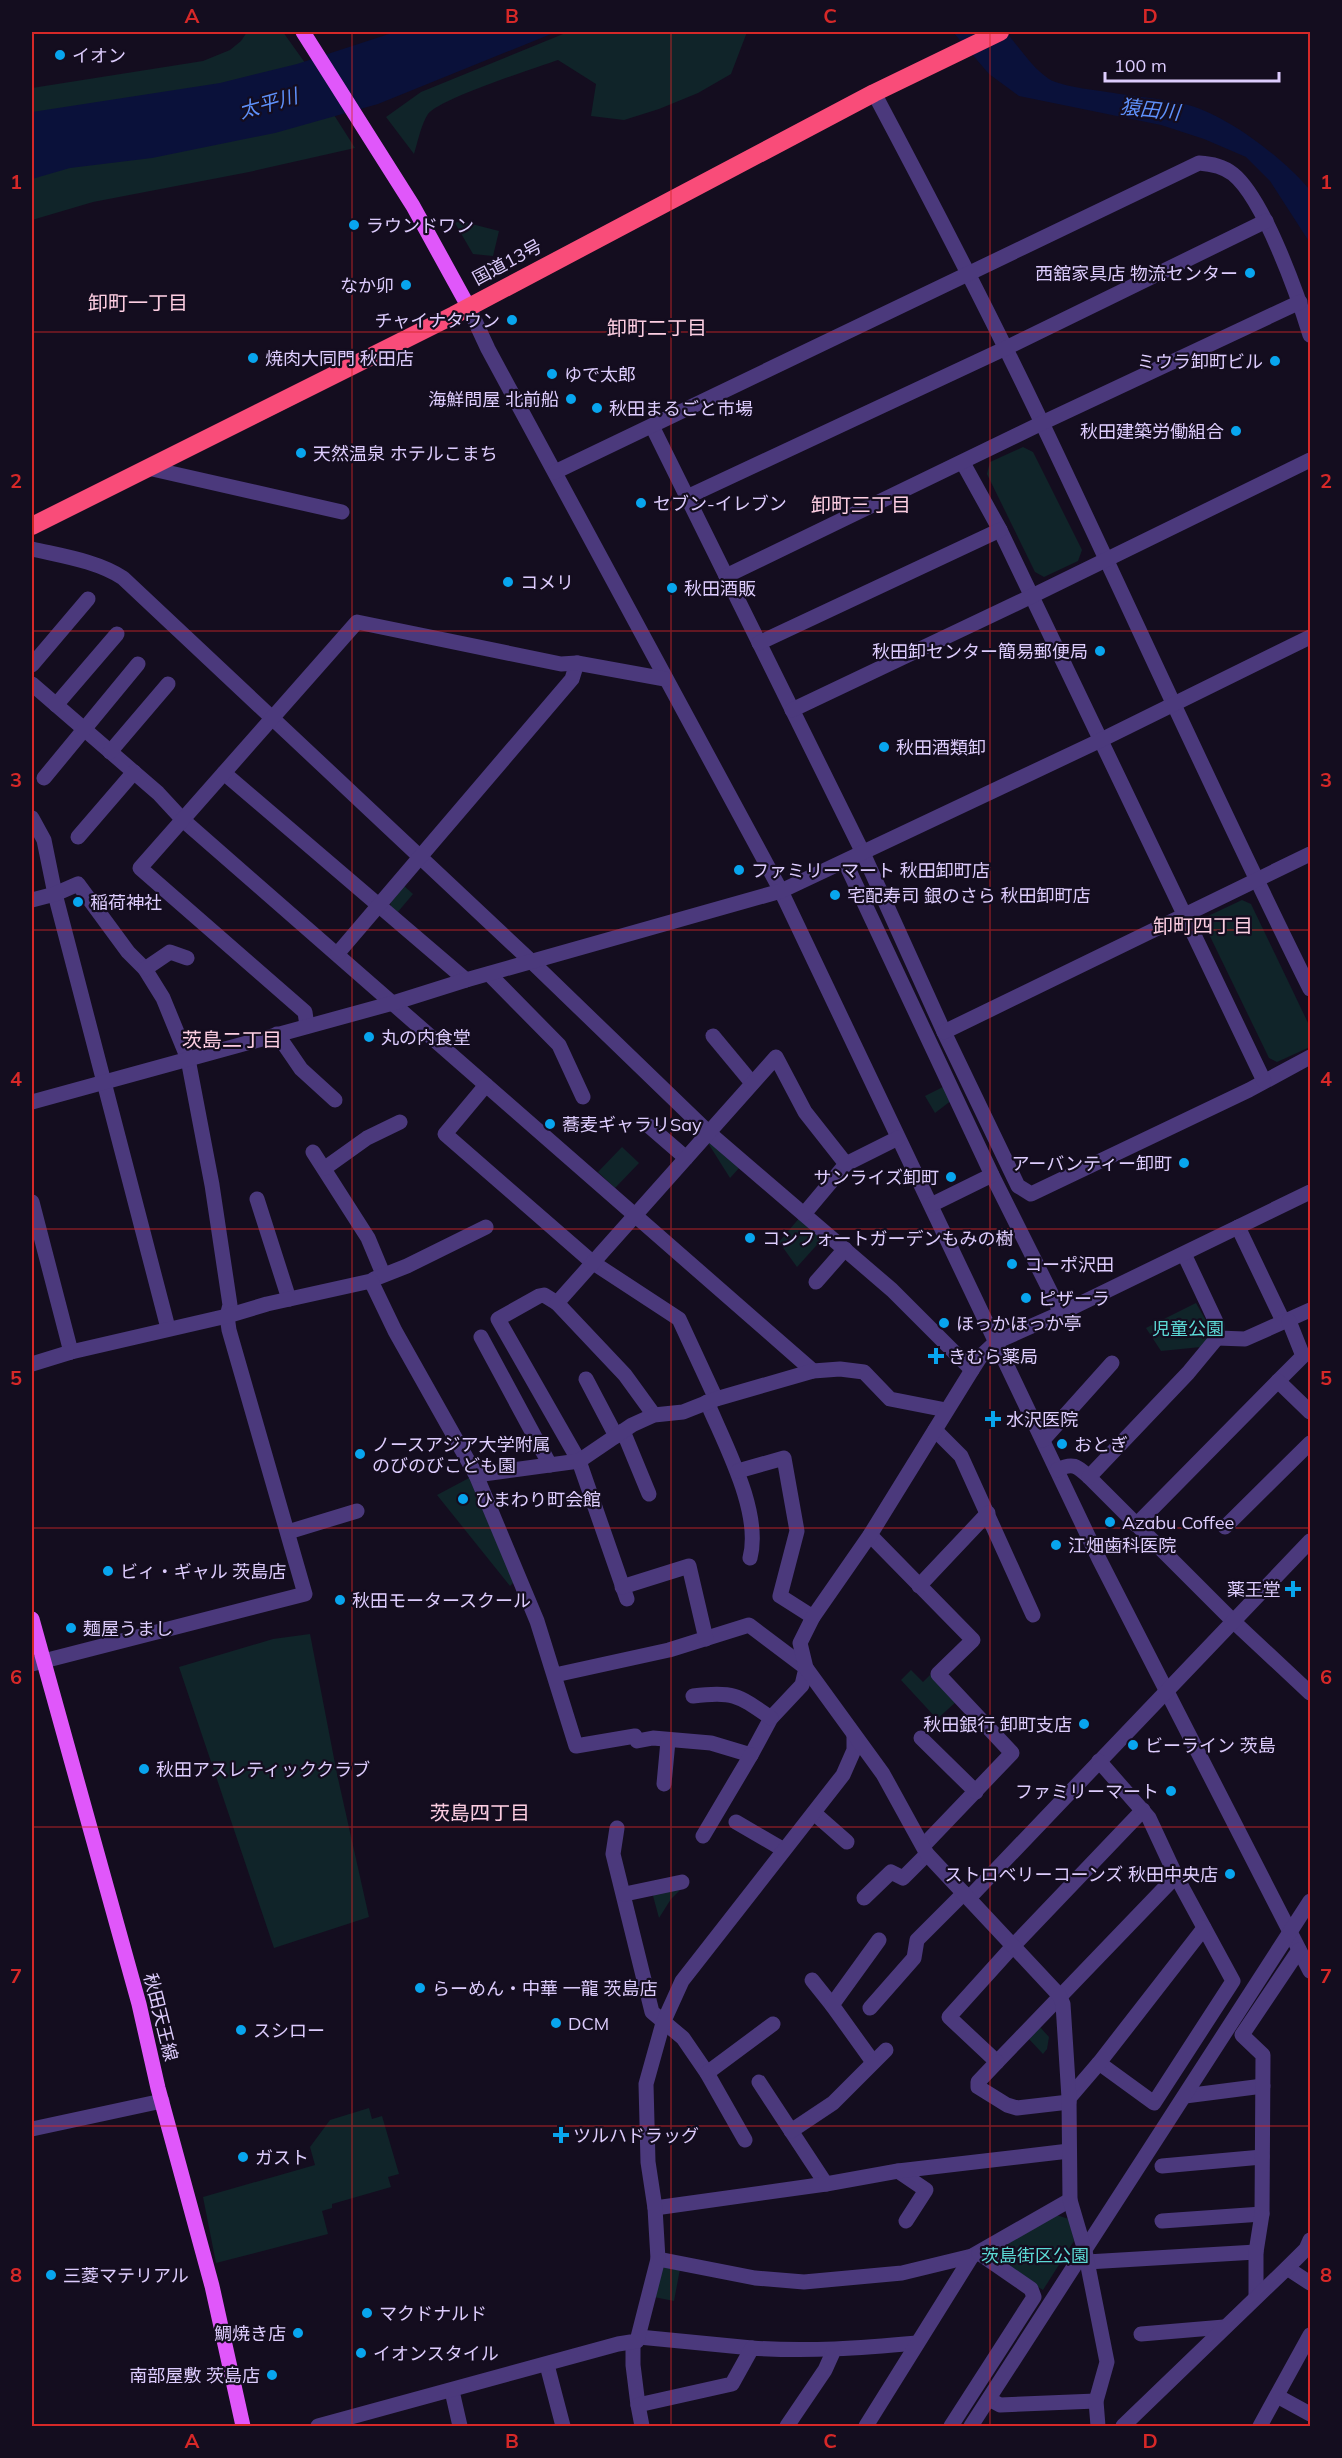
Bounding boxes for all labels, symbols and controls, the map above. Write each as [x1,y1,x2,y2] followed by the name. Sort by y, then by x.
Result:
[185,3,200,28] text: A
[505,3,519,28] text: B
[823,3,837,28] text: C
[1142,3,1158,28] text: D
[72,44,126,67] place label: イオン
[1105,45,1279,83] scale bar
[53,48,67,62] marker: イオン
[1114,54,1167,77] text: 100 m
[236,82,302,123] water label: 太平川
[1119,93,1183,125] water label: 猿田川
[10,169,22,194] text: 1
[1320,169,1332,194] text: 1
[366,214,474,237] place label: ラウンドワン
[347,218,361,232] marker: ラウンドワン
[468,234,546,290] street label: 国道13号
[1035,262,1238,285] place label: 西舘家具店 物流センター
[1243,266,1257,280] marker: 西舘家具店 物流センター
[340,274,394,297] place label: なか卯
[399,278,413,292] marker: なか卯
[88,290,188,315] district label: 卸町一丁目
[375,309,500,332] place label: チャイナタウン
[505,313,519,327] marker: チャイナタウン
[607,315,707,340] district label: 卸町二丁目
[265,347,414,370] place label: 焼肉大同門 秋田店
[1137,350,1263,373] place label: ミウラ卸町ビル
[246,351,260,365] marker: 焼肉大同門 秋田店
[1268,354,1282,368] marker: ミウラ卸町ビル
[564,363,636,386] place label: ゆで太郎
[545,367,559,381] marker: ゆで太郎
[428,388,559,411] place label: 海鮮問屋 北前船
[564,392,578,406] marker: 海鮮問屋 北前船
[609,397,753,420] place label: 秋田まるごと市場
[590,401,604,415] marker: 秋田まるごと市場
[1080,420,1224,443] place label: 秋田建築労働組合
[1229,424,1243,438] marker: 秋田建築労働組合
[313,442,498,465] place label: 天然温泉 ホテルこまち
[294,446,308,460] marker: 天然温泉 ホテルこまち
[10,468,22,493] text: 2
[1320,468,1332,493] text: 2
[653,492,787,515] place label: セブン-イレブン
[811,492,911,517] district label: 卸町三丁目
[634,496,648,510] marker: セブン-イレブン
[520,571,574,594] place label: コメリ
[501,575,515,589] marker: コメリ
[684,577,756,600] place label: 秋田酒販
[665,581,679,595] marker: 秋田酒販
[872,640,1088,663] place label: 秋田卸センター簡易郵便局
[1093,644,1107,658] marker: 秋田卸センター簡易郵便局
[896,736,986,759] place label: 秋田酒類卸
[877,740,891,754] marker: 秋田酒類卸
[10,767,22,792] text: 3
[1320,767,1332,792] text: 3
[751,859,990,882] place label: ファミリーマート 秋田卸町店
[732,863,746,877] marker: ファミリーマート 秋田卸町店
[847,884,1090,907] place label: 宅配寿司 銀のさら 秋田卸町店
[828,888,842,902] marker: 宅配寿司 銀のさら 秋田卸町店
[90,891,162,914] place label: 稲荷神社
[71,895,85,909] marker: 稲荷神社
[1153,913,1253,938] district label: 卸町四丁目
[381,1026,471,1049] place label: 丸の内食堂
[182,1027,282,1052] district label: 茨島二丁目
[362,1030,376,1044] marker: 丸の内食堂
[10,1066,22,1091] text: 4
[1320,1066,1332,1091] text: 4
[562,1113,702,1136] place label: 蕎麦ギャラリSay
[543,1117,557,1131] marker: 蕎麦ギャラリSay
[1011,1152,1172,1175] place label: アーバンティー卸町
[1177,1156,1191,1170] marker: アーバンティー卸町
[814,1166,939,1189] place label: サンライズ卸町
[944,1170,958,1184] marker: サンライズ卸町
[762,1227,1013,1250] place label: コンフォートガーデンもみの樹
[743,1231,757,1245] marker: コンフォートガーデンもみの樹
[1024,1253,1114,1276] place label: コーポ沢田
[1005,1257,1019,1271] marker: コーポ沢田
[1038,1287,1110,1310] place label: ピザーラ
[1019,1291,1033,1305] marker: ピザーラ
[956,1312,1082,1335] place label: ほっかほっか亭
[937,1316,951,1330] marker: ほっかほっか亭
[1152,1317,1224,1340] park label: 児童公園
[948,1345,1038,1368] place label: きむら薬局
[929,1349,943,1363] marker: きむら薬局
[10,1365,22,1390] text: 5
[1320,1365,1332,1390] text: 5
[1006,1408,1078,1431] place label: 水沢医院
[984,1410,1002,1428] marker: 水沢医院
[372,1433,550,1477] place label: ノースアジア大学附属 のびのびこども園
[1074,1433,1128,1456] place label: おとぎ
[1055,1437,1069,1451] marker: おとぎ
[353,1447,367,1461] marker: ノースアジア大学附属 のびのびこども園
[475,1488,601,1511] place label: ひまわり町会館
[456,1492,470,1506] marker: ひまわり町会館
[1122,1511,1234,1534] place label: Azabu Coffee
[1103,1515,1117,1529] marker: Azabu Coffee
[1068,1534,1176,1557] place label: 江畑歯科医院
[1049,1538,1063,1552] marker: 江畑歯科医院
[120,1560,286,1583] place label: ビィ・ギャル 茨島店
[101,1564,115,1578] marker: ビィ・ギャル 茨島店
[1227,1578,1281,1601] place label: 薬王堂
[1286,1582,1300,1596] marker: 薬王堂
[352,1589,531,1612] place label: 秋田モータースクール
[333,1593,347,1607] marker: 秋田モータースクール
[83,1617,173,1640] place label: 麺屋うまし
[64,1621,78,1635] marker: 麺屋うまし
[10,1664,22,1689] text: 6
[1320,1664,1332,1689] text: 6
[923,1713,1072,1736] place label: 秋田銀行 卸町支店
[1077,1717,1091,1731] marker: 秋田銀行 卸町支店
[1145,1734,1276,1757] place label: ビーライン 茨島
[1126,1738,1140,1752] marker: ビーライン 茨島
[156,1758,370,1781] place label: 秋田アスレティッククラブ
[137,1762,151,1776] marker: 秋田アスレティッククラブ
[1015,1780,1159,1803] place label: ファミリーマート
[1164,1784,1178,1798] marker: ファミリーマート
[430,1800,530,1825] district label: 茨島四丁目
[945,1863,1218,1886] place label: ストロベリーコーンズ 秋田中央店
[1223,1867,1237,1881] marker: ストロベリーコーンズ 秋田中央店
[10,1963,22,1988] text: 7
[1320,1963,1332,1988] text: 7
[139,1971,183,2063] street label: 秋田天王線
[432,1977,657,2000] place label: らーめん・中華 一龍 茨島店
[413,1981,427,1995] marker: らーめん・中華 一龍 茨島店
[568,2012,609,2035] place label: DCM
[549,2016,563,2030] marker: DCM
[253,2019,325,2042] place label: スシロー
[234,2023,248,2037] marker: スシロー
[573,2124,699,2147] place label: ツルハドラッグ
[554,2128,568,2142] marker: ツルハドラッグ
[255,2146,309,2169] place label: ガスト
[236,2150,250,2164] marker: ガスト
[981,2244,1089,2267] park label: 茨島街区公園
[10,2262,22,2287] text: 8
[1320,2262,1332,2287] text: 8
[63,2264,189,2287] place label: 三菱マテリアル
[44,2268,58,2282] marker: 三菱マテリアル
[379,2302,487,2325] place label: マクドナルド
[360,2306,374,2320] marker: マクドナルド
[214,2322,286,2345] place label: 鯛焼き店
[291,2326,305,2340] marker: 鯛焼き店
[373,2342,499,2365] place label: イオンスタイル
[354,2346,368,2360] marker: イオンスタイル
[129,2364,260,2387] place label: 南部屋敷 茨島店
[265,2368,279,2382] marker: 南部屋敷 茨島店
[185,2428,200,2453] text: A
[505,2428,519,2453] text: B
[823,2428,837,2453] text: C
[1142,2428,1158,2453] text: D

